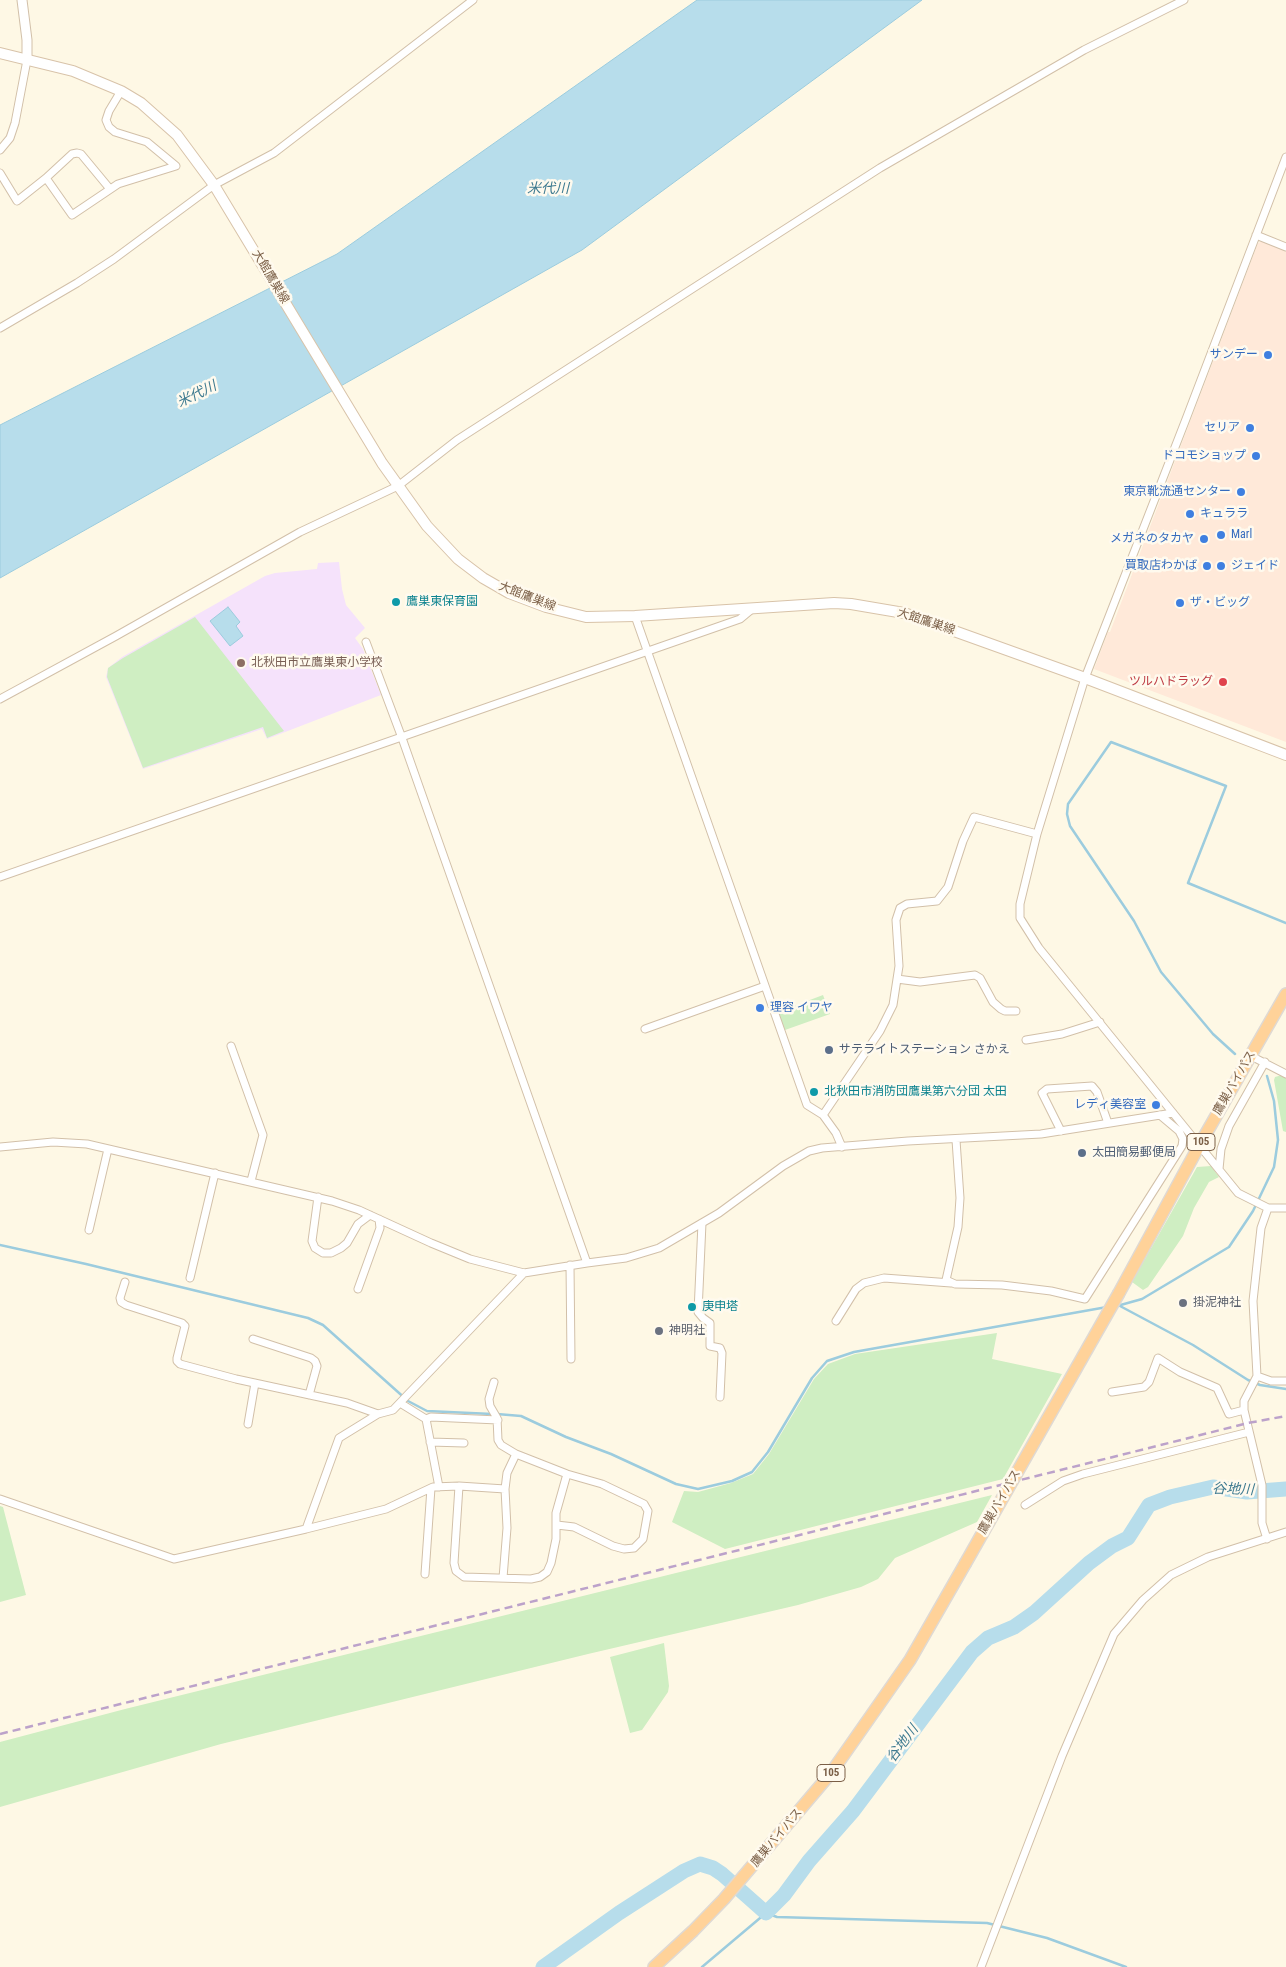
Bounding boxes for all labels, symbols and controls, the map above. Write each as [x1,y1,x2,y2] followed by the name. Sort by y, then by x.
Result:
[527,181,569,197] water label: 米代川
[248,248,292,306] street label: 大館鷹巣線
[1210,348,1258,362] place label: サンデー
[1262,349,1274,361] marker: サンデー
[174,378,220,412] water label: 米代川
[1204,421,1240,435] place label: セリア
[1244,422,1256,434] marker: セリア
[1162,449,1246,463] place label: ドコモショップ
[1250,450,1262,462] marker: ドコモショップ
[1123,485,1231,499] place label: 東京靴流通センター
[1235,486,1247,498] marker: 東京靴流通センター
[1200,507,1248,521] place label: キュララ
[1184,508,1196,520] marker: キュララ
[1231,528,1252,542] place label: Marl
[1215,529,1227,541] marker: Marl
[1110,532,1194,546] place label: メガネのタカヤ
[1198,533,1210,545] marker: メガネのタカヤ
[1125,559,1197,573] place label: 買取店わかば
[1231,559,1279,573] place label: ジェイド
[1201,560,1213,572] marker: 買取店わかば
[1215,560,1227,572] marker: ジェイド
[496,580,558,614] street label: 大館鷹巣線
[406,595,478,609] place label: 鷹巣東保育園
[390,596,402,608] marker: 鷹巣東保育園
[1190,596,1250,610] place label: ザ・ビッグ
[1174,597,1186,609] marker: ザ・ビッグ
[895,606,957,638] street label: 大館鷹巣線
[251,656,383,670] place label: 北秋田市立鷹巣東小学校
[235,657,247,669] marker: 北秋田市立鷹巣東小学校
[1129,675,1213,689] place label: ツルハドラッグ
[1217,676,1229,688] marker: ツルハドラッグ
[770,1001,833,1015] place label: 理容 イワヤ
[754,1002,766,1014] marker: 理容 イワヤ
[839,1043,1010,1057] place label: サテライトステーション さかえ
[823,1044,835,1056] marker: サテライトステーション さかえ
[1211,1048,1259,1118] street label: 鷹巣バイパス
[824,1085,1007,1099] place label: 北秋田市消防団鷹巣第六分団 太田
[808,1086,820,1098] marker: 北秋田市消防団鷹巣第六分団 太田
[1074,1098,1146,1112] place label: レディ美容室
[1150,1099,1162,1111] marker: レディ美容室
[1187,1134,1215,1150] road number: 105
[1092,1146,1176,1160] place label: 太田簡易郵便局
[1076,1147,1088,1159] marker: 太田簡易郵便局
[1193,1296,1241,1310] place label: 掛泥神社
[1177,1297,1189,1309] marker: 掛泥神社
[702,1300,738,1314] place label: 庚申塔
[686,1301,698,1313] marker: 庚申塔
[669,1324,705,1338] place label: 神明社
[653,1325,665,1337] marker: 神明社
[976,1467,1024,1537] street label: 鷹巣バイパス
[1212,1481,1254,1499] water label: 谷地川
[884,1722,922,1766] water label: 谷地川
[817,1765,845,1782] road number: 105
[748,1806,806,1870] street label: 鷹巣バイパス

